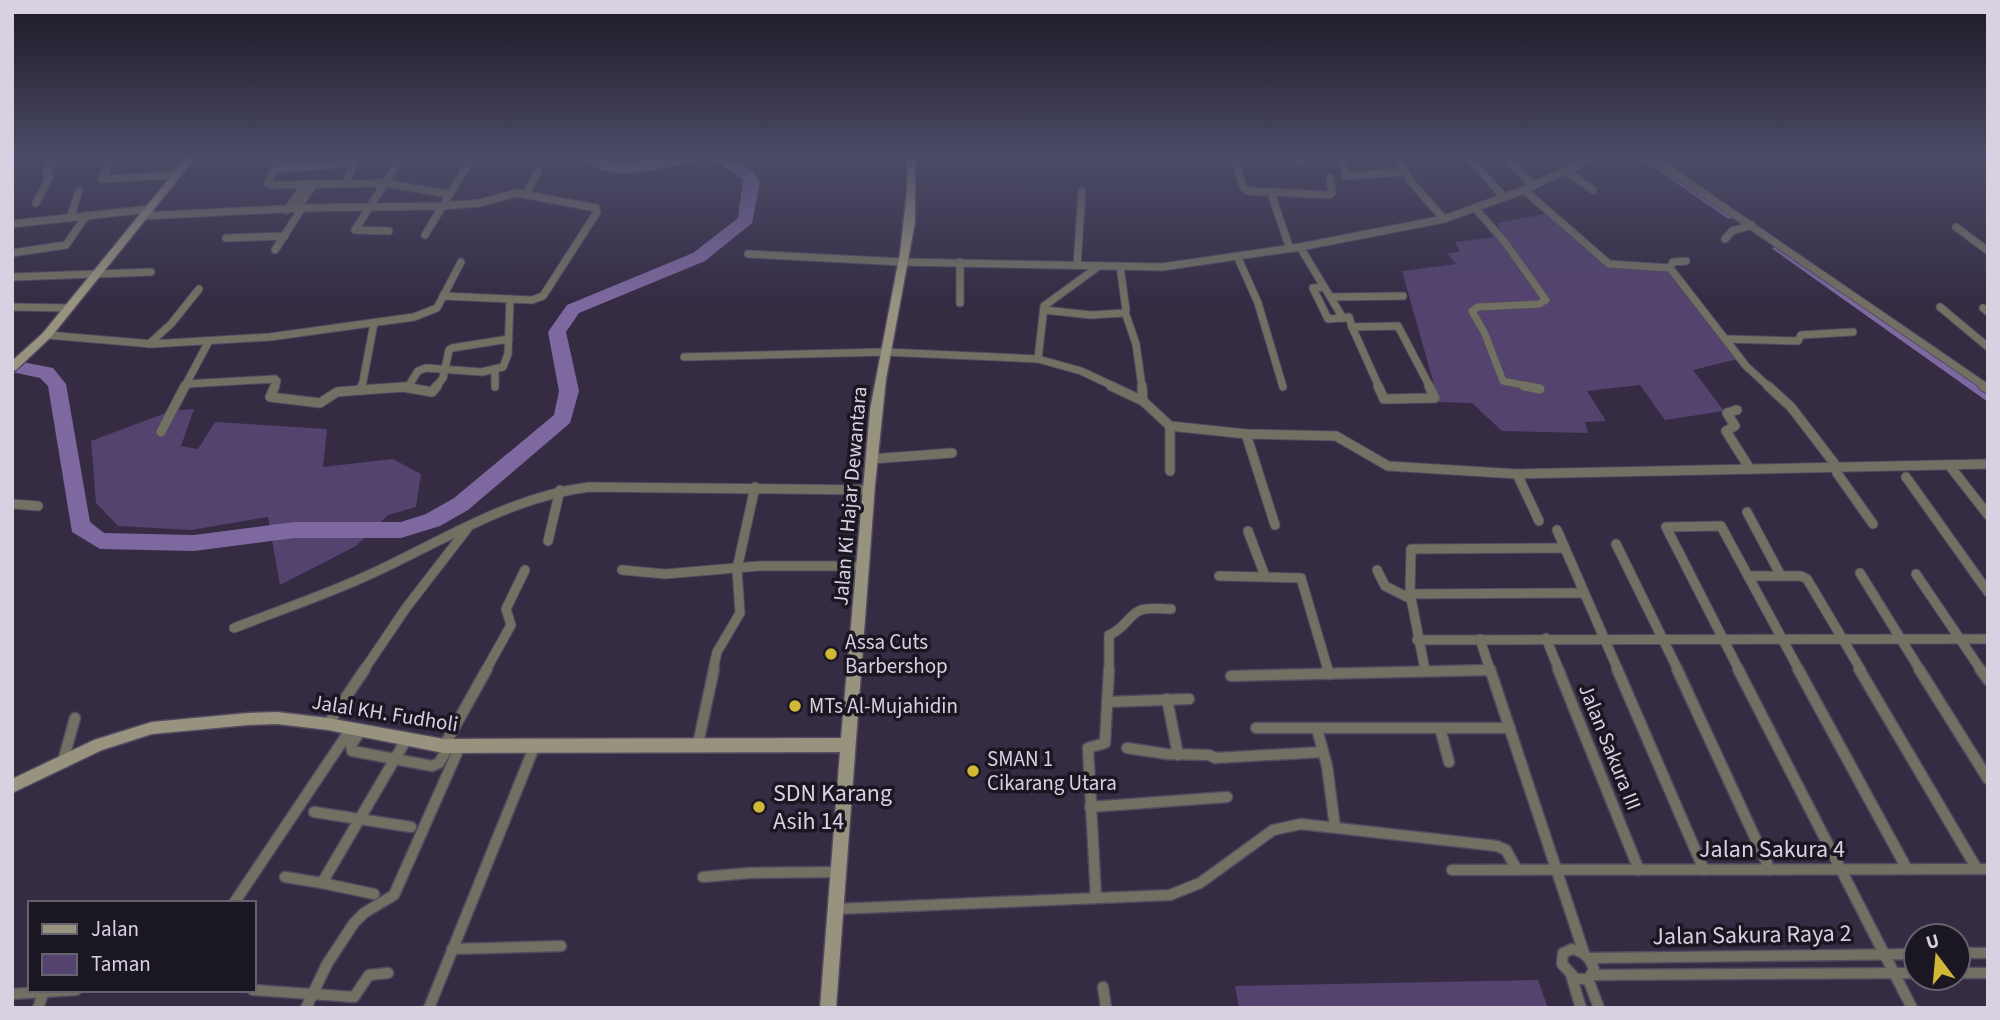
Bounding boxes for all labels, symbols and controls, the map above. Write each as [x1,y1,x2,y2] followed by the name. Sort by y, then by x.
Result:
[825,385,875,607] street label: Jalan Ki Hajar Dewantara
[845,627,948,681] place label: Assa Cuts Barbershop
[823,646,839,662] marker: Assa Cuts Barbershop
[1571,679,1649,815] street label: Jalan Sakura III
[310,687,460,739] street label: Jalal KH. Fudholi
[809,691,958,721] place label: MTs Al-Mujahidin
[787,698,803,714] marker: MTs Al-Mujahidin
[987,744,1117,798] place label: SMAN 1 Cikarang Utara
[965,763,981,779] marker: SMAN 1 Cikarang Utara
[773,776,892,839] place label: SDN Karang Asih 14
[751,799,767,815] marker: SDN Karang Asih 14
[1699,832,1845,867] street label: Jalan Sakura 4
[28,901,256,992] legend
[91,914,139,944] text: Jalan
[1652,916,1852,954] street label: Jalan Sakura Raya 2
[1902,922,1972,992] north arrow
[1923,927,1943,957] text: U
[91,949,151,979] text: Taman

